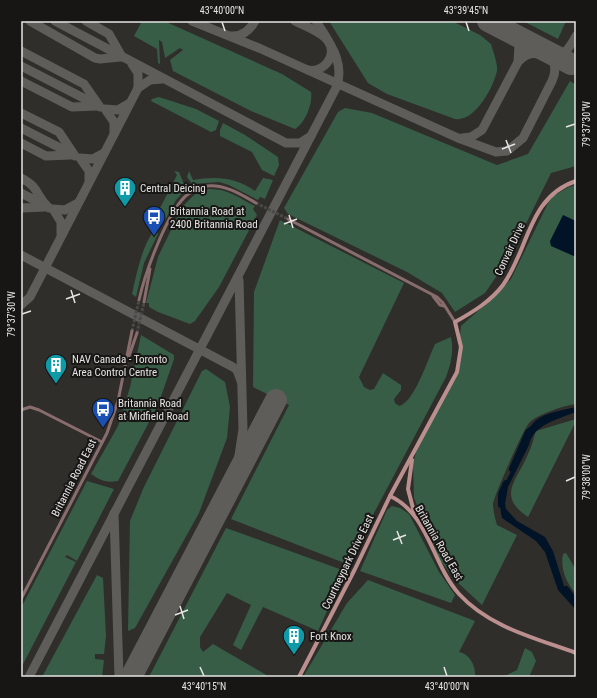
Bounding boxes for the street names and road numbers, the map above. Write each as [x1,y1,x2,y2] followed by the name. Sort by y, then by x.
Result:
[492,220,528,278] street label: Convair Drive
[49,437,99,519] street label: Britannia Road East
[412,503,466,583] street label: Britannia Road East
[319,512,377,612] street label: Courtneypark Drive East

